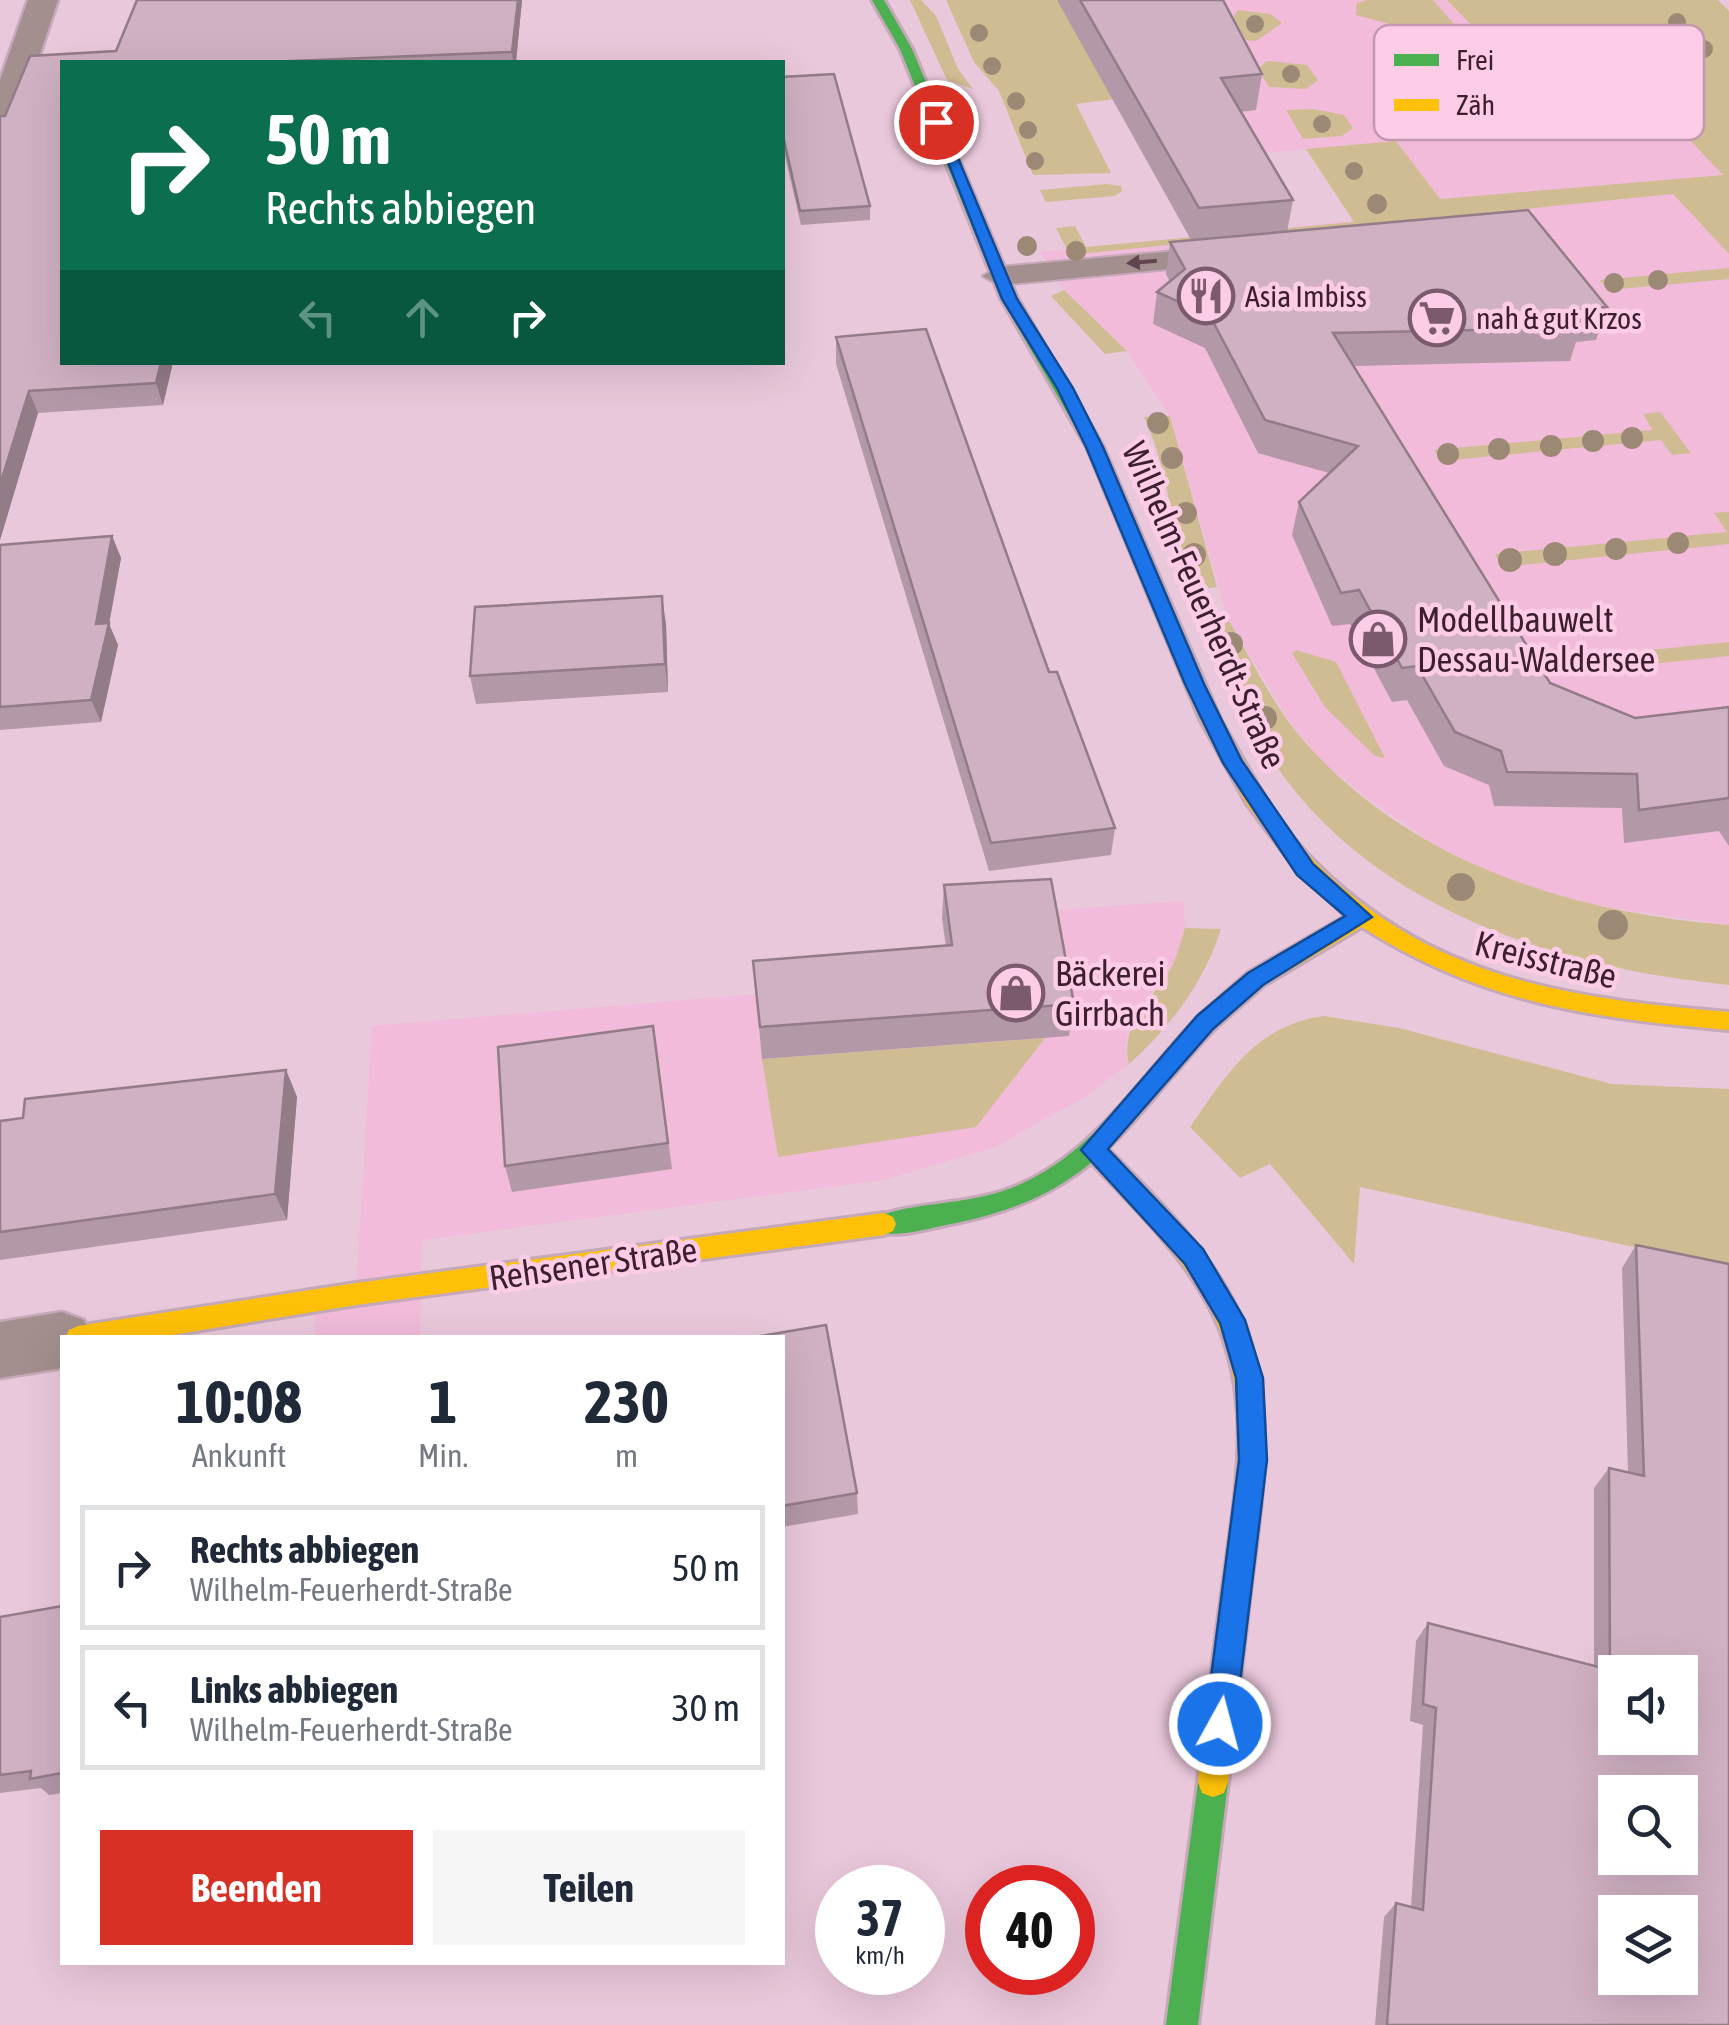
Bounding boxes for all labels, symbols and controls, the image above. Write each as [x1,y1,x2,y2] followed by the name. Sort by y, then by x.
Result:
[1374,25,1704,140] legend
[1456,44,1494,76] text: Frei
[894,80,979,165] pin
[1456,89,1495,121] text: Zäh
[909,95,964,150] icon: arrive
[265,99,391,179] text: 50 m
[100,100,230,230] icon: right
[265,182,536,234] text: Rechts abbiegen
[1126,255,1158,271] one-way arrow
[1176,266,1236,326] restaurant icon: Asia Imbiss
[1245,279,1367,313] place label: Asia Imbiss
[1407,288,1467,348] supermarket icon: nah & gut Krzos
[290,290,345,345] icon: left
[395,290,450,345] icon: ahead
[500,290,555,345] icon: right
[1476,301,1642,335] place label: nah & gut Krzos
[1115,436,1295,774] street label: Wilhelm-Feuerherdt-Straße
[1417,599,1655,679] place label: Modellbauwelt Dessau-Waldersee
[1348,609,1408,669] shop icon: Modellbauwelt Dessau-Waldersee
[1471,922,1621,996] street label: Kreisstraße
[1055,953,1166,1033] place label: Bäckerei Girrbach
[986,963,1046,1023] shop icon: Bäckerei Girrbach
[486,1229,700,1297] street label: Rehsener Straße
[176,1367,302,1436] text: 10:08
[429,1367,457,1436] text: 1
[584,1367,669,1436] text: 230
[192,1437,286,1474] text: Ankunft
[418,1437,468,1474] text: Min.
[615,1437,638,1474] text: m
[190,1528,419,1571] text: Rechts abbiegen
[105,1540,160,1595] icon: right
[672,1546,740,1589] text: 50 m
[190,1571,513,1608] text: Wilhelm-Feuerherdt-Straße
[1598,1655,1698,1995] map controls
[1598,1655,1698,1755] button: sound
[190,1668,398,1711] text: Links abbiegen
[1168,1672,1272,1776] position arrow
[105,1680,160,1735] icon: left
[672,1686,740,1729] text: 30 m
[190,1711,513,1748] text: Wilhelm-Feuerherdt-Straße
[1598,1775,1698,1875] button: search
[100,1830,413,1945] button: Beenden
[433,1830,745,1945] button: Teilen
[965,1865,1095,1995] speed limit sign: 40
[856,1889,903,1947] text: 37
[1598,1895,1698,1995] button: layers
[855,1941,905,1969] text: km/h

